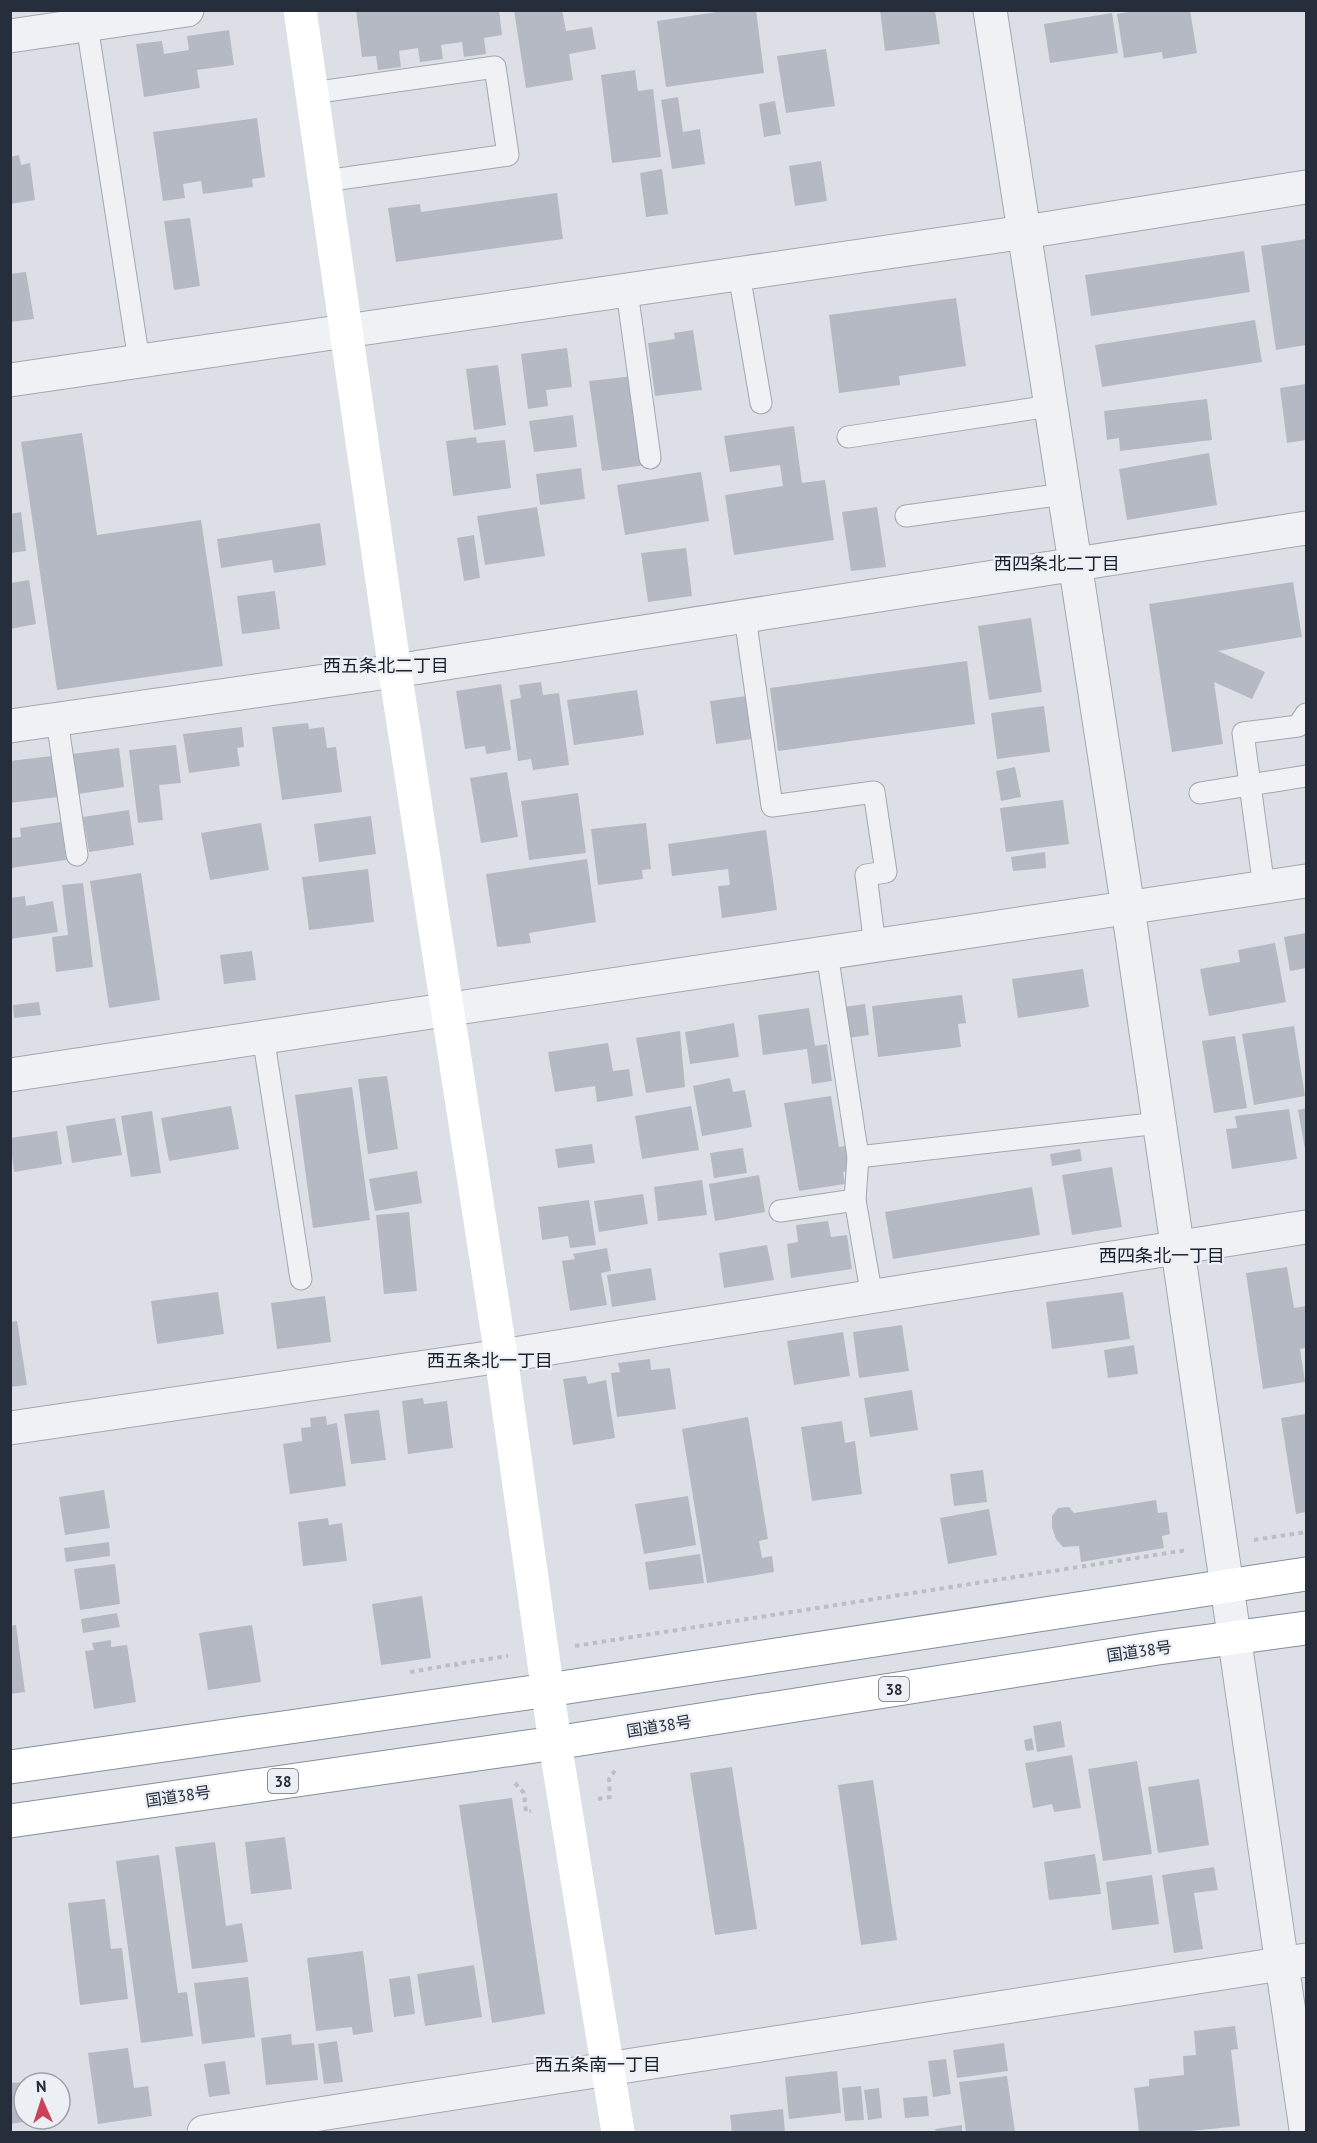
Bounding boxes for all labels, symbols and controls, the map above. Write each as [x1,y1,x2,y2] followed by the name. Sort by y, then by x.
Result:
[994,552,1120,575] district label: 西四条北二丁目
[323,654,449,677] district label: 西五条北二丁目
[1099,1244,1225,1267] district label: 西四条北一丁目
[427,1349,553,1372] district label: 西五条北一丁目
[1105,1637,1173,1665] street label: 国道38号
[879,1677,909,1701] road number: 38
[625,1711,693,1741] street label: 国道38号
[268,1769,298,1793] road number: 38
[144,1782,212,1810] street label: 国道38号
[535,2053,661,2076] district label: 西五条南一丁目
[12,2071,72,2131] north arrow
[35,2076,47,2096] text: N

